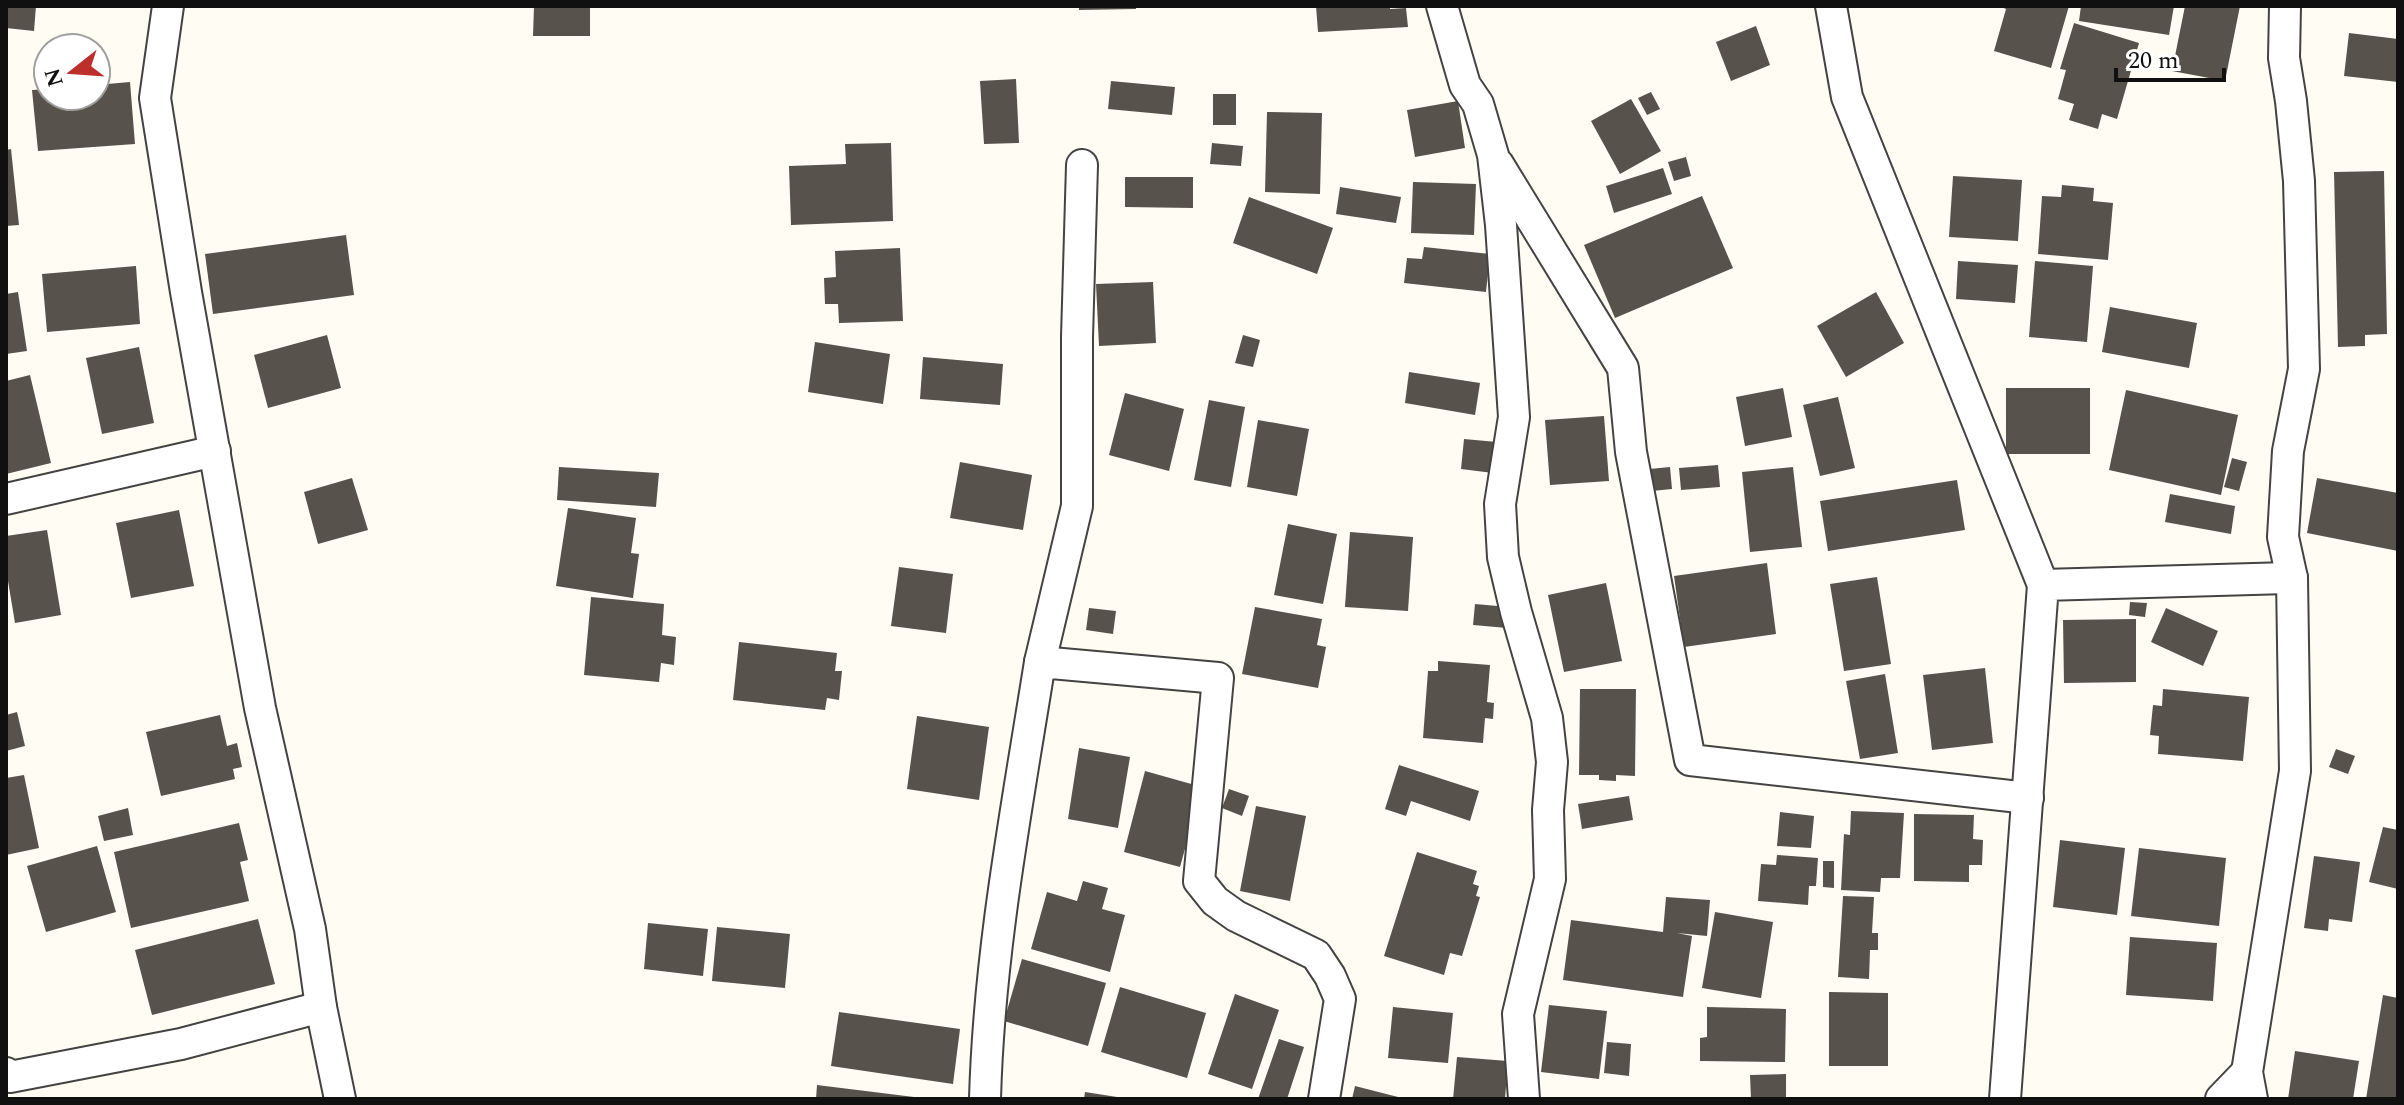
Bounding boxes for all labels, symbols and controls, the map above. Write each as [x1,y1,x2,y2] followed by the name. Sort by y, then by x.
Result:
[32,32,112,112] north arrow
[2116,32,2224,82] scale bar
[2128,43,2179,79] text: 20 m
[36,64,73,91] text: N

